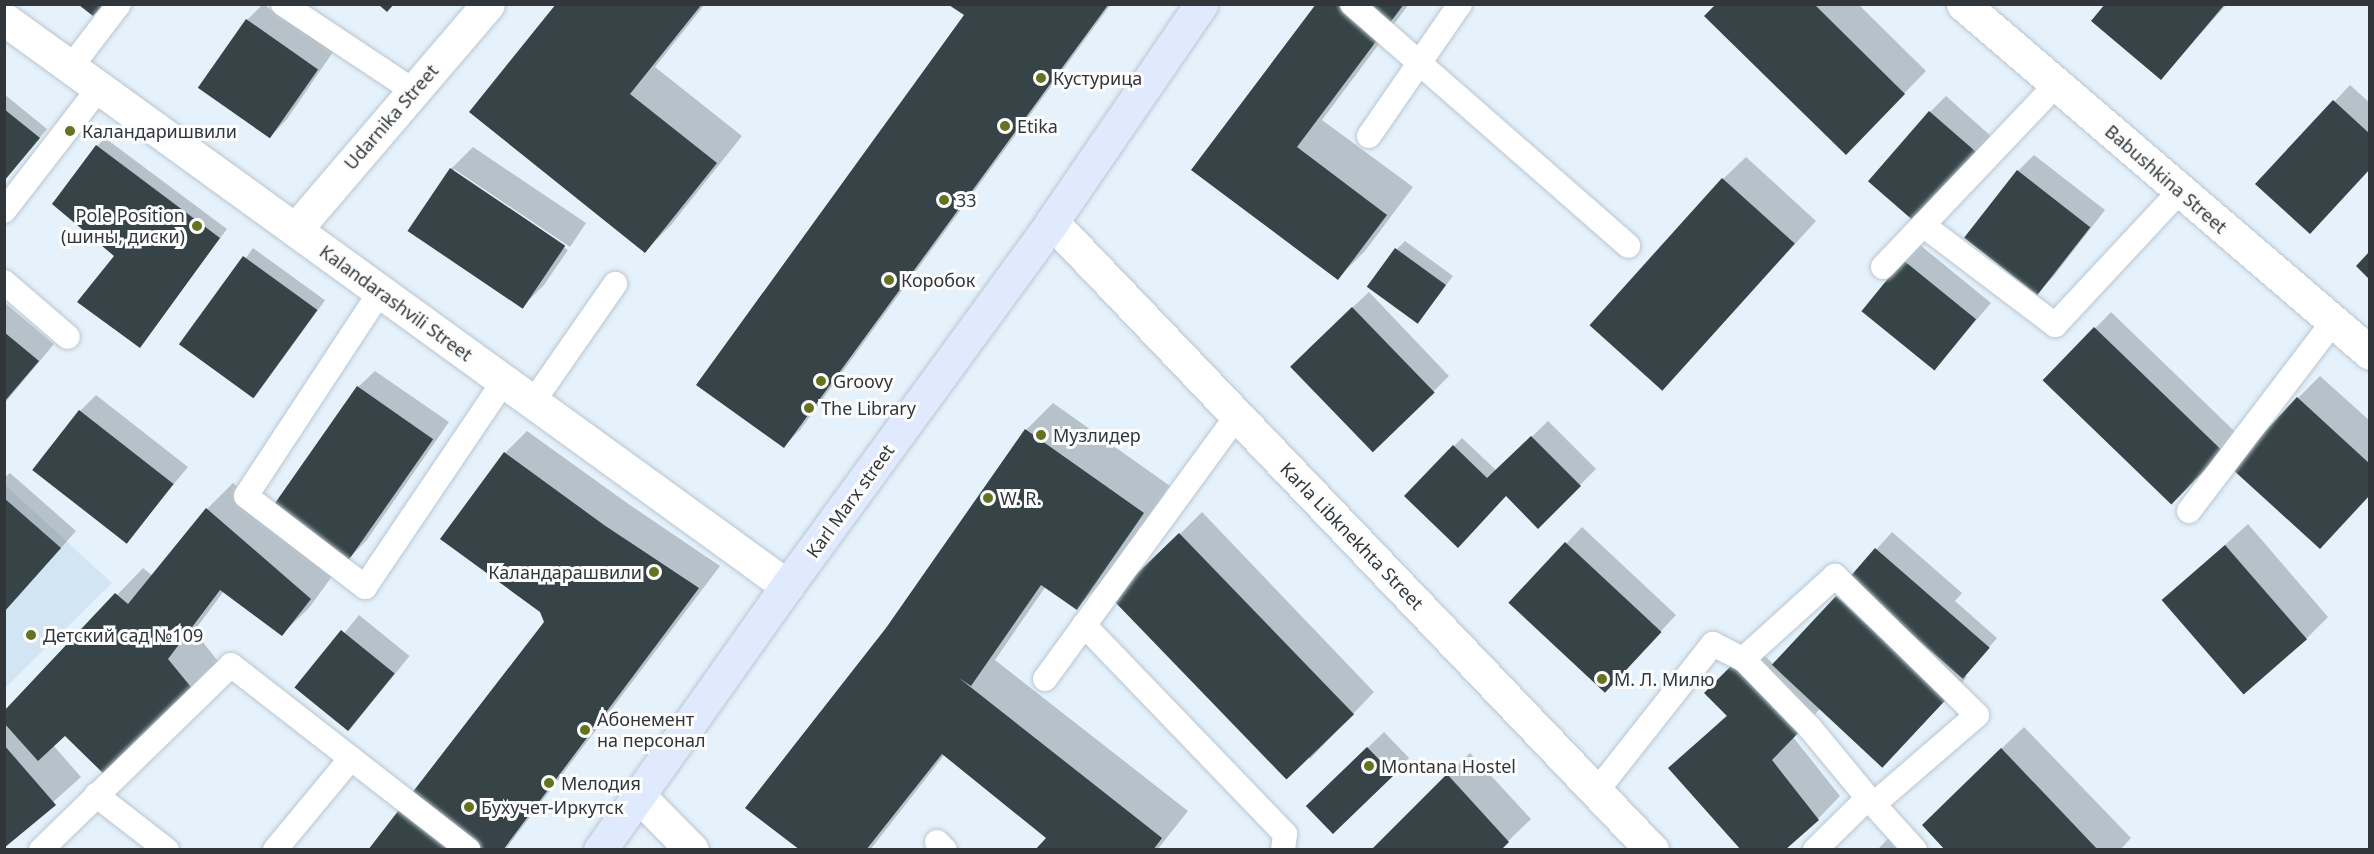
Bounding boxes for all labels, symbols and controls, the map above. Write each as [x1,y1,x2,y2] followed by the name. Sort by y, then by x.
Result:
[339,60,443,174] street label: Udarnika Street
[1053,67,1142,89] place label: Кустурица
[1034,71,1048,85] marker: Кустурица
[1017,115,1058,137] place label: Etika
[998,119,1012,133] marker: Etika
[82,120,237,142] place label: Каландаришвили
[2101,120,2231,238] street label: Babushkina Street
[63,124,77,138] marker: Каландаришвили
[956,189,977,211] place label: 33
[937,193,951,207] marker: 33
[61,205,185,248] place label: Pole Position (шины, диски)
[190,219,204,233] marker: Pole Position (шины, диски)
[316,240,476,366] street label: Kalandarashvili Street
[901,269,975,291] place label: Коробок
[882,273,896,287] marker: Коробок
[833,370,893,392] place label: Groovy
[814,374,828,388] marker: Groovy
[821,397,916,419] place label: The Library
[802,401,816,415] marker: The Library
[1053,424,1141,446] place label: Музлидер
[1034,428,1048,442] marker: Музлидер
[802,440,898,562] street label: Karl Marx street
[1276,458,1428,614] street label: Karla Libknekhta Street
[1000,487,1041,509] place label: W. R.
[981,491,995,505] marker: W. R.
[488,561,642,583] place label: Каландарашвили
[647,565,661,579] marker: Каландарашвили
[43,624,203,646] place label: Детский сад №109
[24,628,38,642] marker: Детский сад №109
[1614,668,1714,690] place label: М. Л. Милю
[1595,672,1609,686] marker: М. Л. Милю
[597,709,706,752] place label: Абонемент на персонал
[578,723,592,737] marker: Абонемент на персонал
[1381,755,1516,777] place label: Montana Hostel
[1362,759,1376,773] marker: Montana Hostel
[561,772,641,794] place label: Мелодия
[542,776,556,790] marker: Мелодия
[481,796,623,818] place label: Бухучет-Иркутск
[462,800,476,814] marker: Бухучет-Иркутск

